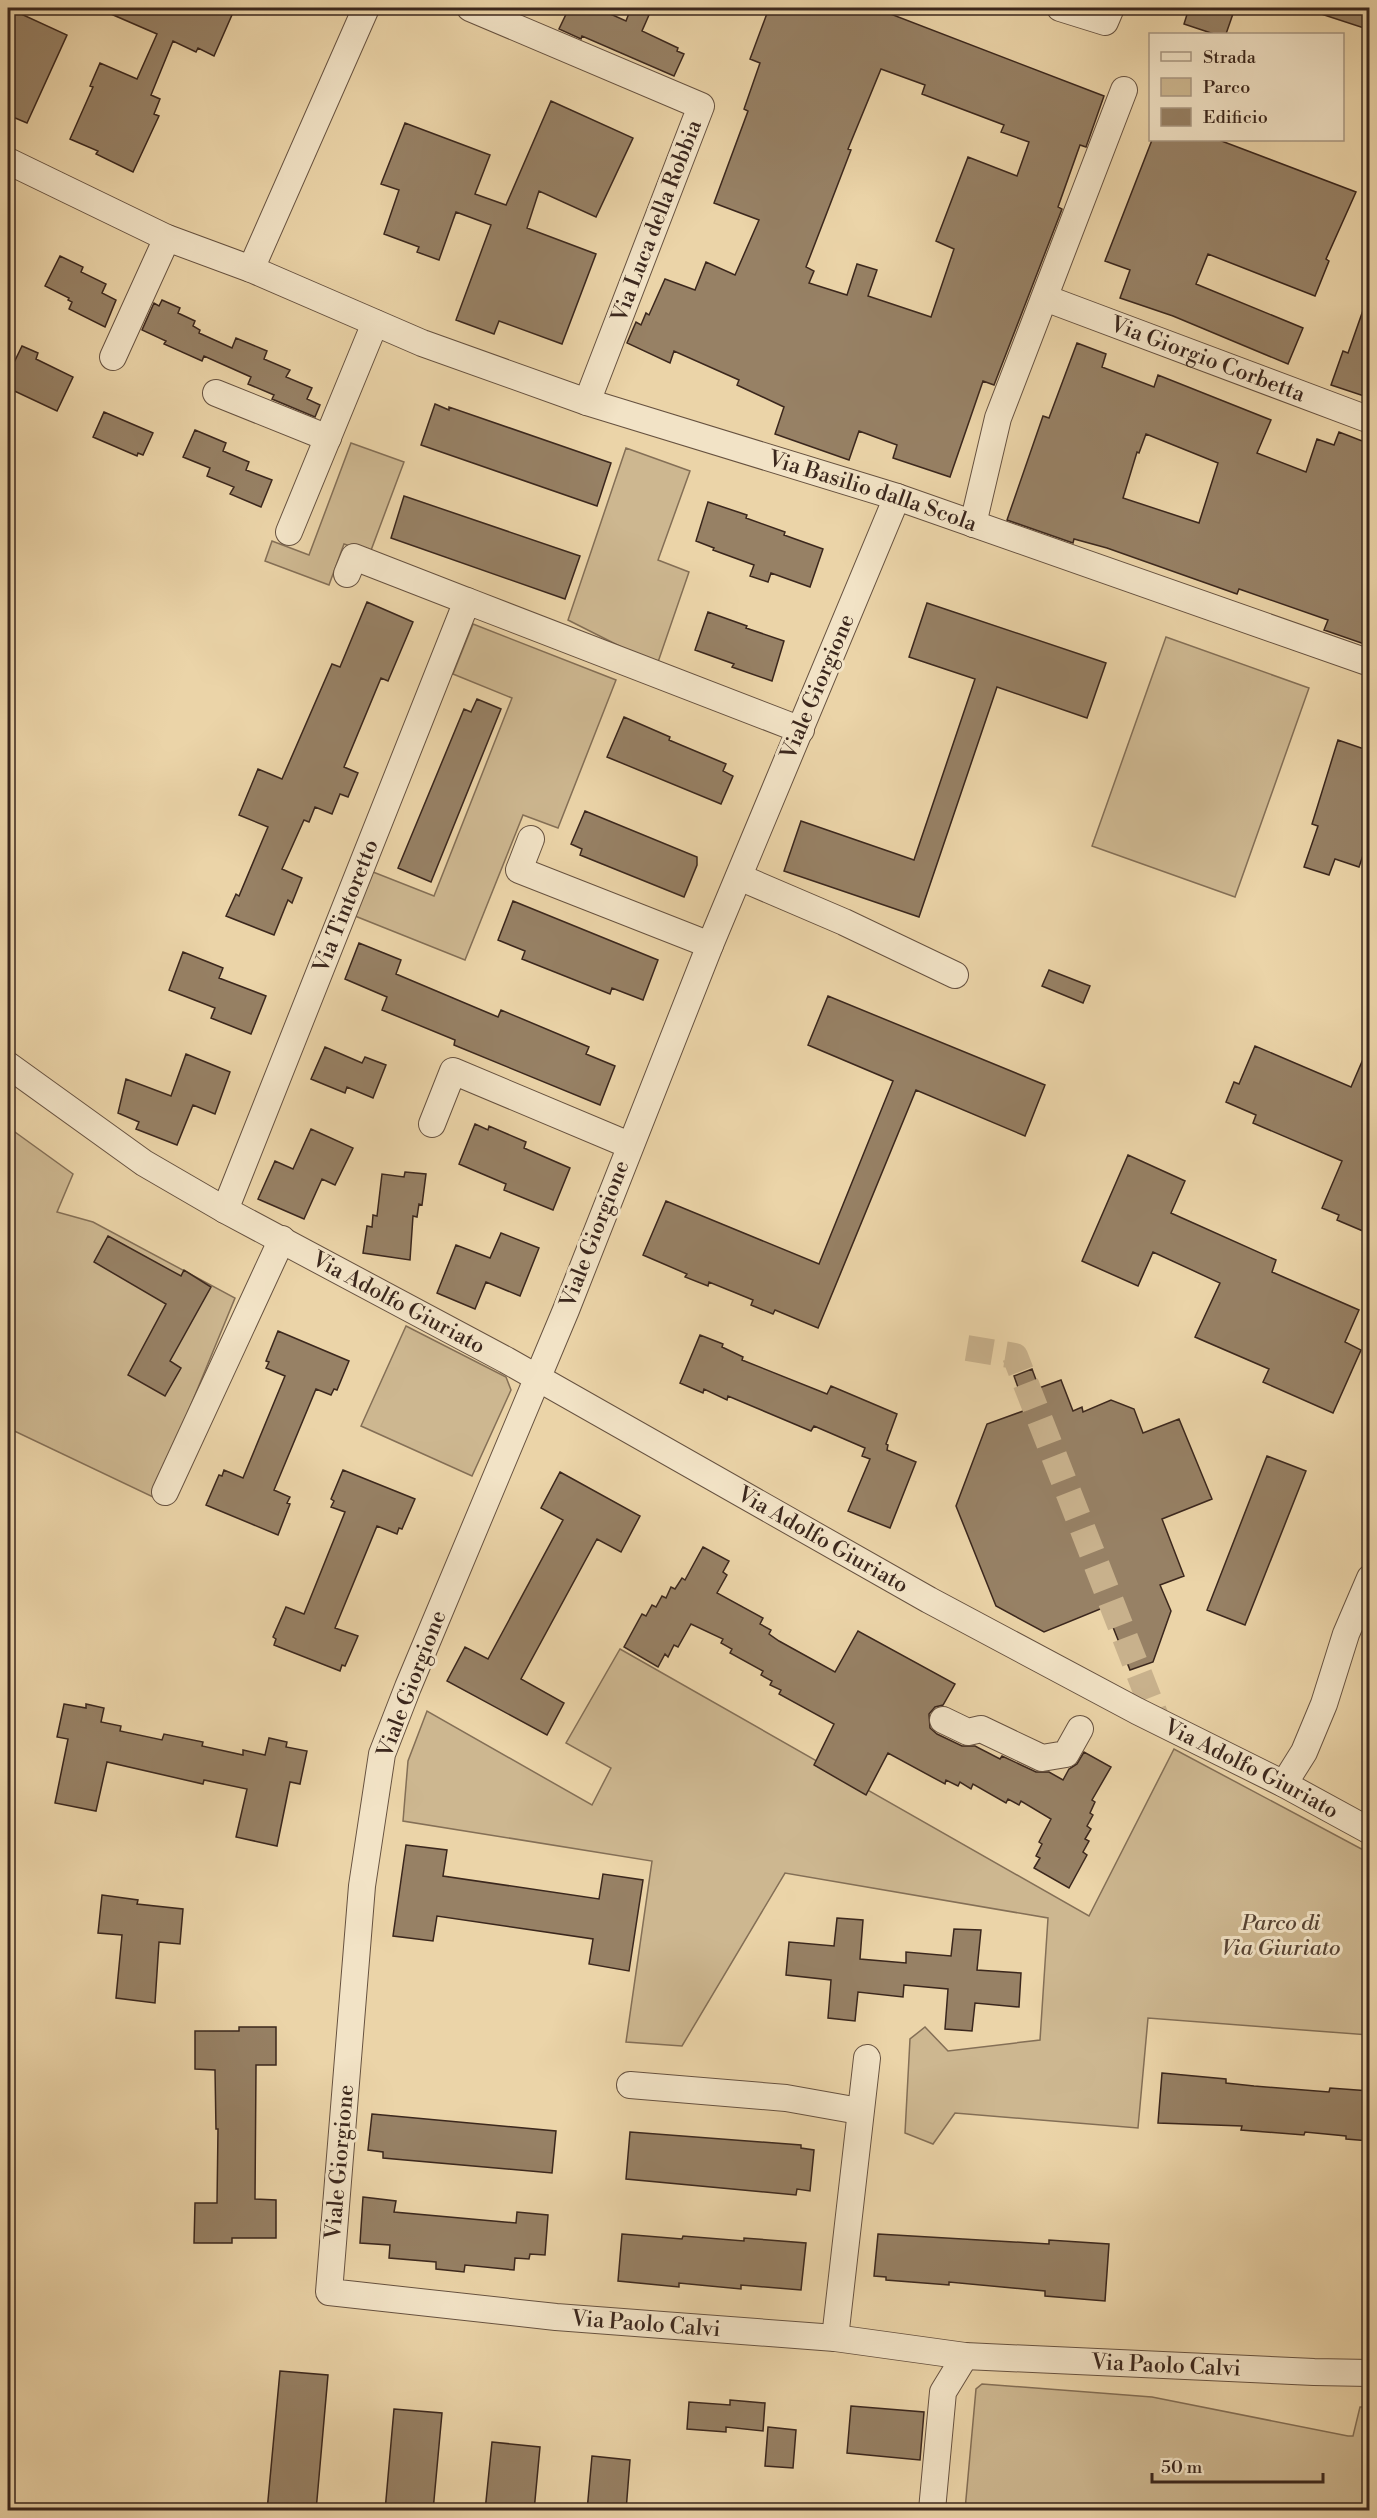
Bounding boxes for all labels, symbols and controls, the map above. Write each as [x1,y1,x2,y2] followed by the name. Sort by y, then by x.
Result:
[1149,33,1344,141] legend
[1203,46,1257,69] text: Strada
[1203,76,1250,99] text: Parco
[1203,106,1268,129] text: Edificio
[606,115,708,327] street label: Via Luca della Robbia
[1106,310,1310,408] street label: Via Giorgio Corbetta
[764,445,981,538] street label: Via Basilio dalla Scola
[775,610,861,765] street label: Viale Giorgione
[307,836,384,978] street label: Via Tintoretto
[554,1157,635,1312] street label: Viale Giorgione
[306,1245,490,1360] street label: Via Adolfo Giuriato
[732,1480,913,1599] street label: Via Adolfo Giuriato
[371,1607,452,1762] street label: Viale Giorgione
[1159,1713,1343,1825] street label: Via Adolfo Giuriato
[1222,1910,1340,1962] park label: Parco di Via Giuriato
[320,2083,360,2242] street label: Viale Giorgione
[569,2305,722,2343] street label: Via Paolo Calvi
[1090,2348,1241,2382] street label: Via Paolo Calvi
[1152,2446,1323,2484] scale bar
[1161,2456,1203,2479] text: 50 m

